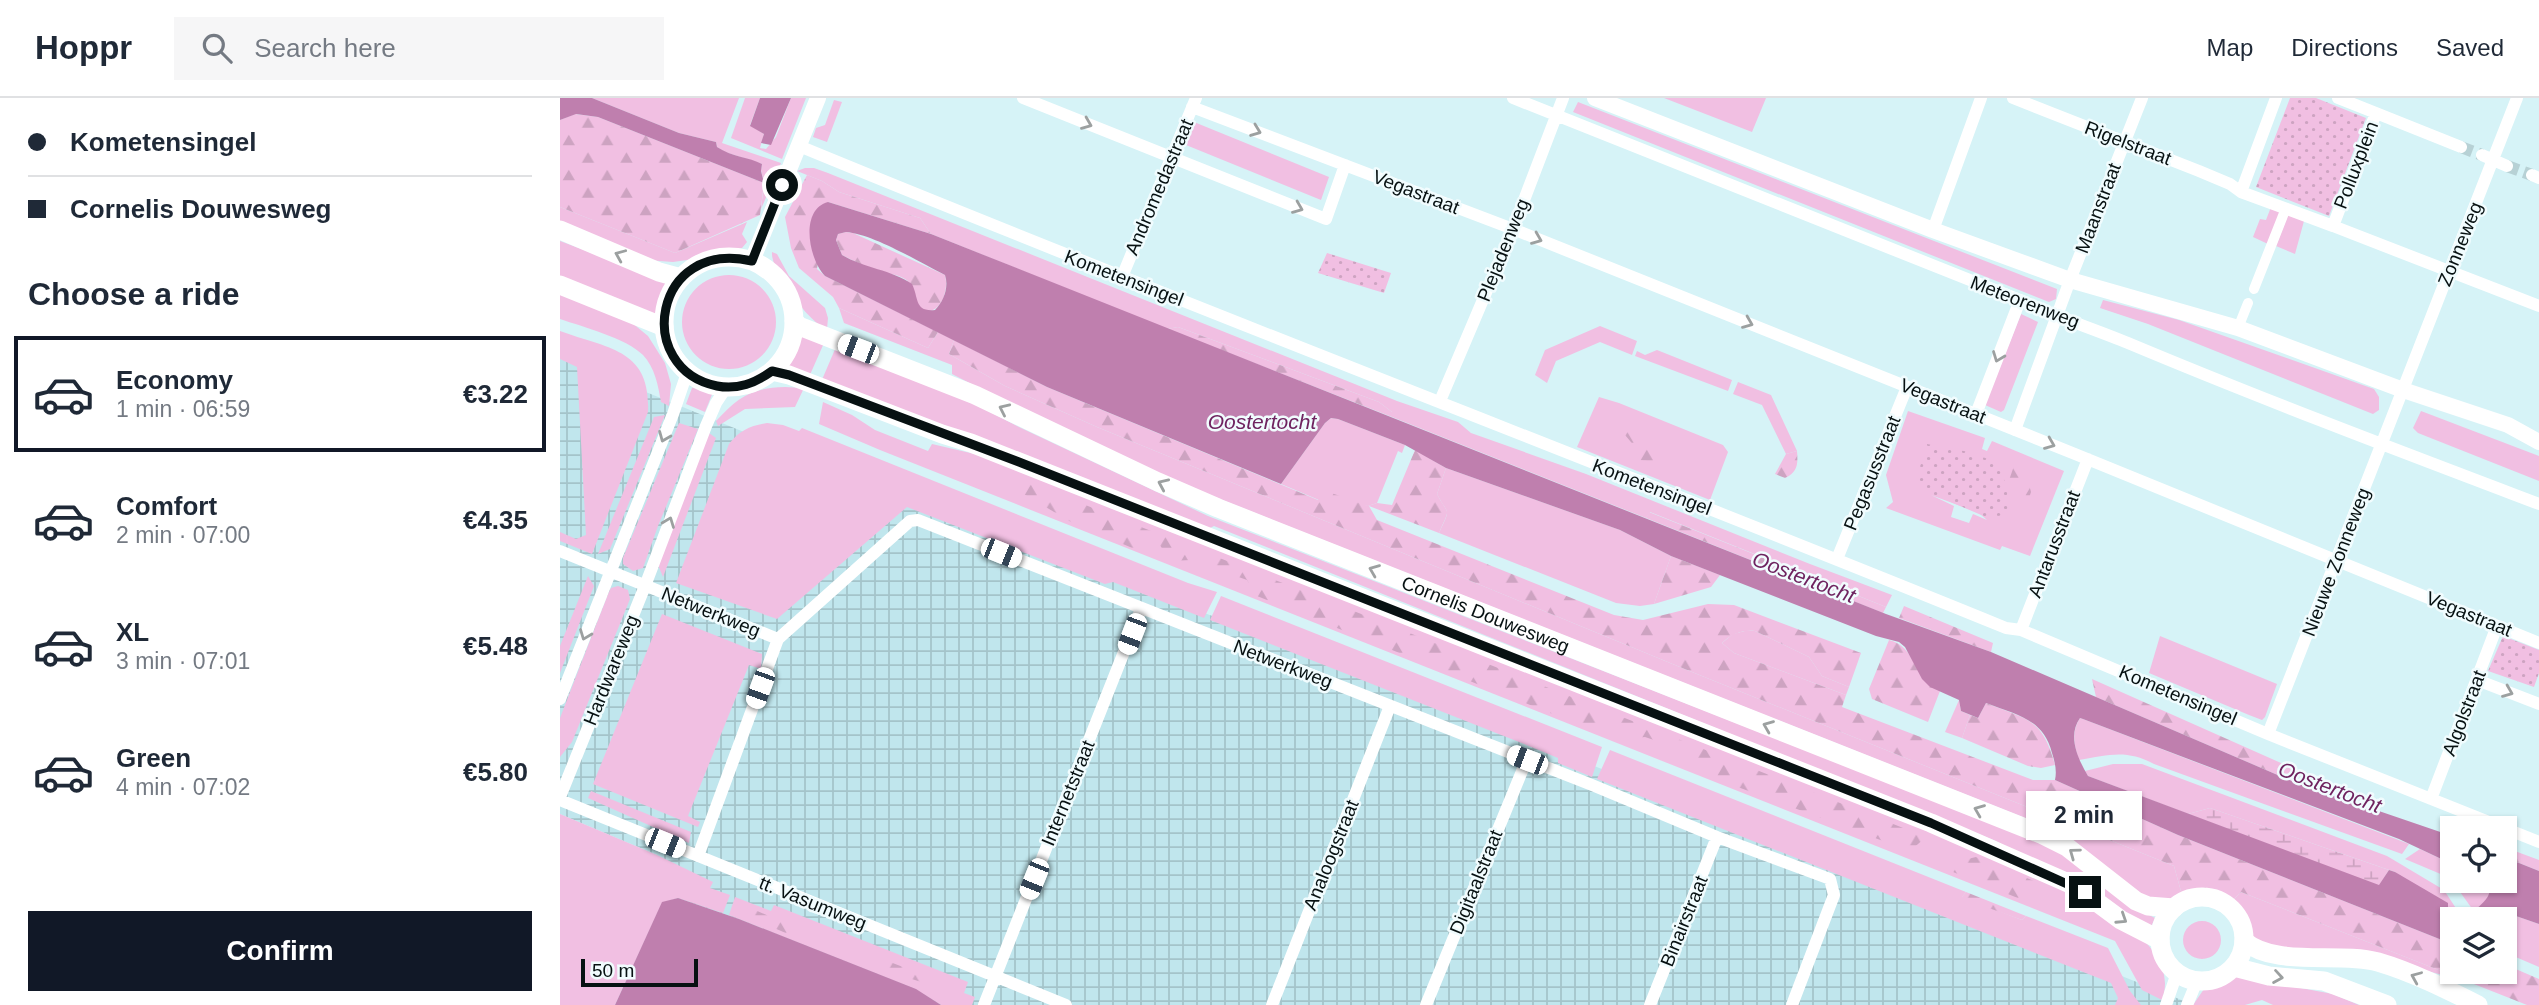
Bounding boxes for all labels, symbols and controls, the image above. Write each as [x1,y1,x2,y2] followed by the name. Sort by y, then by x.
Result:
[174,17,664,80] search box
[35,29,132,66] text: Hoppr
[198,29,236,67] icon: search
[254,33,396,63] text: Search here
[2207,34,2253,61] text: Map
[2291,34,2398,61] text: Directions
[2436,34,2504,61] text: Saved
[1080,115,1092,129] one-way arrow
[1121,115,1197,258] street label: Andromedastraat
[2082,117,2175,169] street label: Rigelstraat
[2330,118,2382,212] street label: Polluxplein
[1250,123,1262,137] one-way arrow
[70,127,256,157] text: Kometensingel
[2071,159,2125,256] street label: Maanstraat
[1370,166,1463,218] street label: Vegastraat
[766,169,798,201] route start
[70,194,332,224] text: Cornelis Douwesweg
[1473,196,1533,304] street label: Plejadenweg
[2434,199,2486,289] street label: Zonneweg
[1291,200,1303,214] one-way arrow
[1531,230,1543,244] one-way arrow
[1062,246,1186,310] street label: Kometensingel
[615,250,627,264] one-way arrow
[1967,272,2083,332] street label: Meteorenweg
[28,276,240,312] text: Choose a ride
[1742,315,1754,329] one-way arrow
[835,332,882,366] car
[1992,351,2006,363] one-way arrow
[32,363,95,426] icon: car
[116,365,233,395] text: Economy
[1897,374,1990,428] street label: Vegastraat
[463,379,528,409] text: €3.22
[116,396,250,422] text: 1 min · 06:59
[999,403,1011,417] one-way arrow
[1208,410,1317,433] water label: Oostertocht
[1840,412,1905,533] street label: Pegasusstraat
[658,430,672,442] one-way arrow
[2044,436,2056,450] one-way arrow
[1590,455,1714,519] street label: Kometensingel
[1158,478,1170,492] one-way arrow
[2298,485,2374,639] street label: Nieuwe Zonneweg
[2024,487,2084,601] street label: Antarusstraat
[32,489,95,552] icon: car
[116,491,217,521] text: Comfort
[463,505,528,535] text: €4.35
[661,517,675,529] one-way arrow
[116,522,250,548] text: 2 min · 07:00
[978,535,1025,571] car
[1749,547,1860,608] water label: Oostertocht
[1369,564,1381,578] one-way arrow
[1399,571,1573,657] street label: Cornelis Douwesweg
[659,583,763,641] street label: Netwerkweg
[2423,587,2516,641] street label: Vegastraat
[1115,611,1150,657] car
[579,612,643,728] street label: Hardwareweg
[32,615,95,678] icon: car
[116,617,149,647] text: XL
[580,628,594,640] one-way arrow
[463,631,528,661] text: €5.48
[1230,635,1336,693] street label: Netwerkweg
[116,648,250,674] text: 3 min · 07:01
[2116,661,2240,729] street label: Kometensingel
[743,665,778,711] car
[2438,667,2490,759] street label: Algolstraat
[2502,684,2514,698] one-way arrow
[1762,720,1774,734] one-way arrow
[1037,737,1099,849] street label: Internetstraat
[32,741,95,804] icon: car
[116,743,191,773] text: Green
[1504,743,1551,777] car
[463,757,528,787] text: €5.80
[2275,757,2386,818] water label: Oostertocht
[116,774,250,800] text: 4 min · 07:02
[2027,790,2143,840] callout: 2 min
[1299,796,1363,913] street label: Analoogstraat
[2054,802,2114,828] text: 2 min
[1974,804,1986,818] one-way arrow
[2440,816,2517,984] map controls
[2440,816,2517,893] button: locate
[642,825,689,861] car
[1445,826,1507,937] street label: Digitaalstraat
[2069,849,2082,861] one-way arrow
[1017,856,1052,902] car
[756,872,870,934] street label: tt. Vasumweg
[1656,872,1712,969] street label: Binairstraat
[2069,876,2101,908] route end
[2440,907,2517,984] button: layers
[28,911,532,991] button: Confirm
[2115,911,2128,924] one-way arrow
[581,956,698,988] scale bar
[592,960,634,981] text: 50 m
[2273,969,2284,984] one-way arrow
[2411,971,2423,985] one-way arrow

